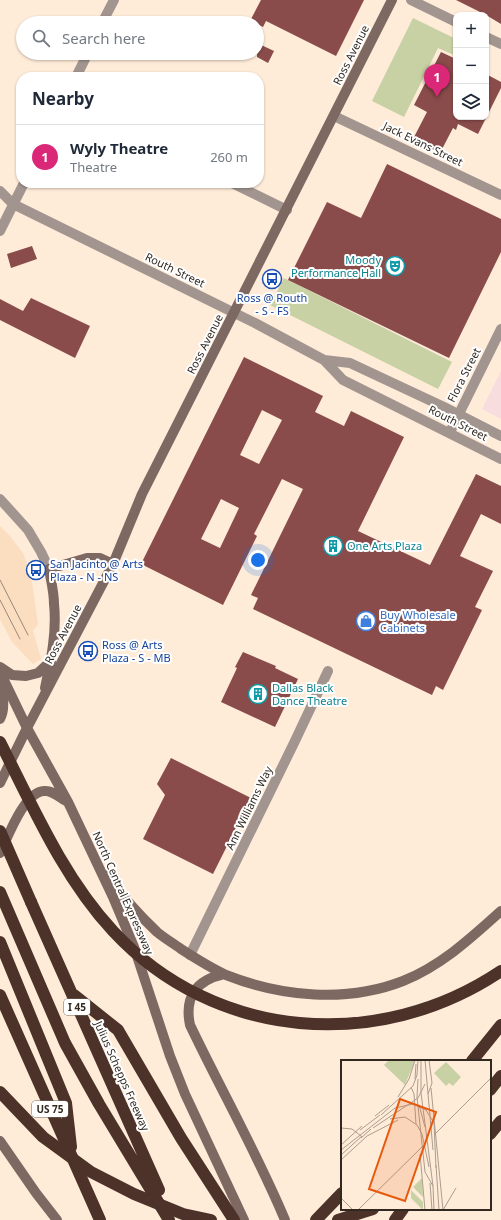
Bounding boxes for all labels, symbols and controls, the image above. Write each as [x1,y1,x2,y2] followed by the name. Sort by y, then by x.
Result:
[453,12,489,120] map controls
[453,12,489,48] button: +
[16,16,264,60] search box
[329,22,372,87] street label: Ross Avenue
[30,27,52,49] icon: search
[62,28,145,48] text: Search here
[453,48,489,84] button: −
[424,64,450,97] pin: 1
[453,84,489,120] button: layers
[32,87,94,110] text: Nearby
[380,117,465,169] street label: Jack Evans Street
[70,138,168,158] text: Wyly Theatre
[41,148,49,166] text: 1
[210,148,248,166] text: 260 m
[70,158,117,176] text: Theatre
[143,249,208,290] street label: Routh Street
[291,252,381,280] place label: Moody Performance Hall
[384,255,406,277] theatre icon: Moody Performance Hall
[261,268,283,290] bus stop icon: Ross @ Routh - S - FS
[237,290,307,318] place label: Ross @ Routh - S - FS
[183,311,226,376] street label: Ross Avenue
[443,345,484,405] street label: Flora Street
[426,401,490,444] street label: Routh Street
[322,535,344,557] building icon: One Arts Plaza
[347,538,422,553] place label: One Arts Plaza
[248,550,268,570] your location
[50,556,143,584] place label: San Jacinto @ Arts Plaza - N - NS
[25,559,47,581] bus stop icon: San Jacinto @ Arts Plaza - N - NS
[41,601,85,666] street label: Ross Avenue
[380,607,456,635] place label: Buy Wholesale Cabinets
[355,610,377,632] shop icon: Buy Wholesale Cabinets
[102,637,171,665] place label: Ross @ Arts Plaza - S - MB
[77,640,99,662] bus stop icon: Ross @ Arts Plaza - S - MB
[272,680,347,708] place label: Dallas Black Dance Theatre
[247,683,269,705] building icon: Dallas Black Dance Theatre
[222,763,276,852] street label: Ann Williams Way
[89,829,158,957] street label: North Central Expressway
[64,999,90,1015] road number: I 45
[91,1017,154,1134] street label: Julius Schepps Freeway
[341,1060,491,1210] inset map
[32,1101,68,1117] road number: US 75

